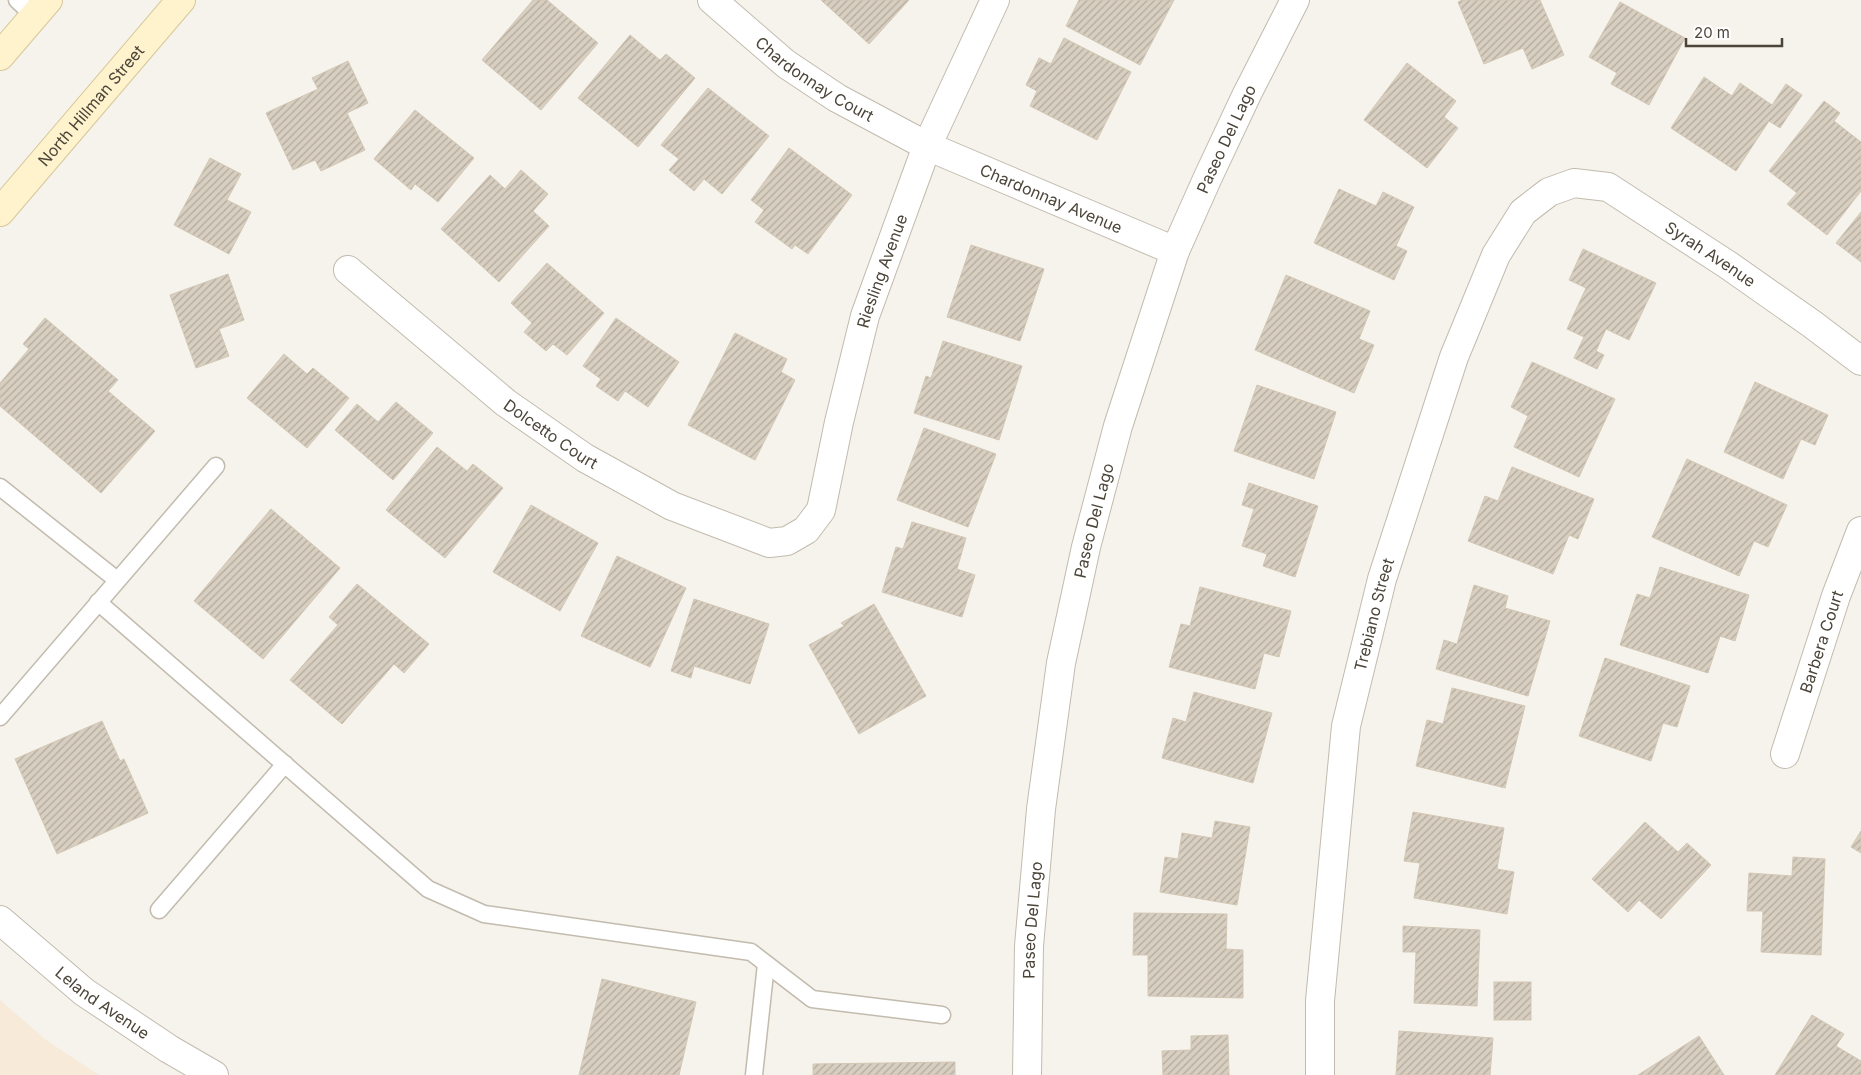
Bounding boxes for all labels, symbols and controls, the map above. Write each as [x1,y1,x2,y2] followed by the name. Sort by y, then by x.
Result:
[1686,15,1782,47] scale bar
[1694,23,1730,42] text: 20 m
[751,32,877,126] street label: Chardonnay Court
[34,41,148,170] street label: North Hillman Street
[1192,81,1260,196] street label: Paseo Del Lago
[977,160,1125,238] street label: Chardonnay Avenue
[852,211,911,330] street label: Riesling Avenue
[1661,217,1759,291] street label: Syrah Avenue
[500,395,601,473] street label: Dolcetto Court
[1070,461,1118,580] street label: Paseo Del Lago
[1350,556,1398,673] street label: Trebiano Street
[1795,587,1847,696] street label: Barbera Court
[1018,861,1046,979] street label: Paseo Del Lago
[51,962,153,1043] street label: Leland Avenue

